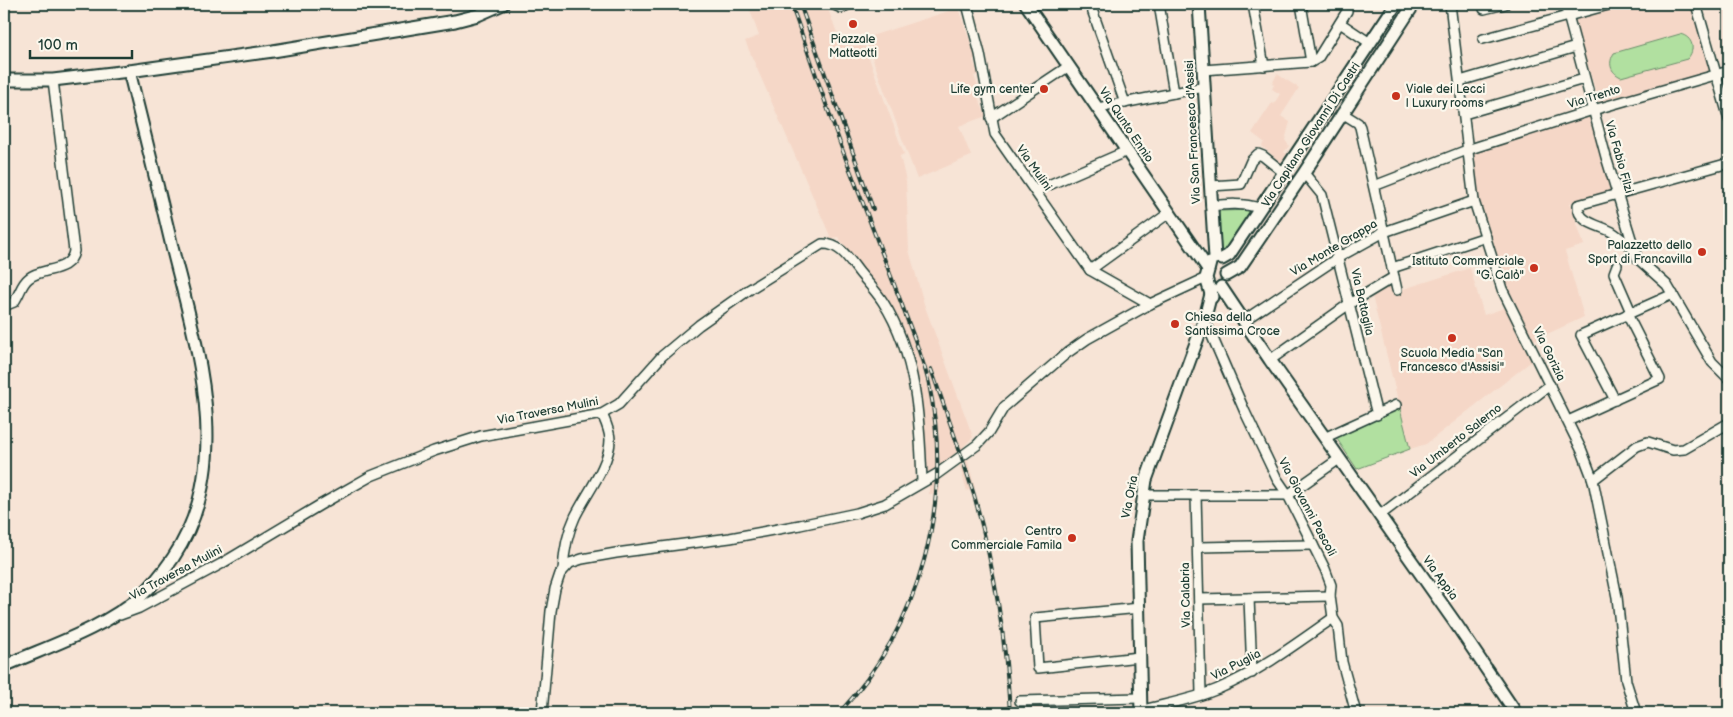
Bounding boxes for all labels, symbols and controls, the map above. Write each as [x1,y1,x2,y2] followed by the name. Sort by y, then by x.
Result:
[847,18,859,30] marker: Piazzale Matteotti
[30,28,132,60] scale bar
[829,32,877,61] place label: Piazzale Matteotti
[38,36,78,55] text: 100 m
[1182,60,1204,204] street label: Via San Francesco d'Assisi
[1258,60,1364,210] street label: Via Capitano Giovanni Di Castri
[950,82,1035,97] place label: Life gym center
[1406,82,1485,111] place label: Viale dei Lecci | Luxury rooms
[1566,82,1622,112] street label: Via Trento
[1038,83,1050,95] marker: Life gym center
[1095,85,1157,166] street label: Via Qunto Ennio
[1390,90,1402,102] marker: Viale dei Lecci | Luxury rooms
[1602,119,1637,195] street label: Via Fabio Filzi
[1013,142,1055,194] street label: Via Mulini
[1288,216,1380,280] street label: Via Monte Grappa
[1588,238,1692,267] place label: Palazzetto dello Sport di Francavilla
[1696,246,1708,258] marker: Palazzetto dello Sport di Francavilla
[1412,254,1524,283] place label: Istituto Commerciale "G. Calò"
[1528,262,1540,274] marker: Istituto Commerciale "G. Calò"
[1347,267,1377,337] street label: Via Battaglia
[1185,310,1280,339] place label: Chiesa della Santissima Croce
[1169,318,1181,330] marker: Chiesa della Santissima Croce
[1529,324,1569,384] street label: Via Gorizia
[1446,332,1458,344] marker: Scuola Media "San Francesco d'Assisi"
[1400,346,1504,375] place label: Scuola Media "San Francesco d'Assisi"
[496,394,600,428] street label: Via Traversa Mulini
[1407,400,1505,481] street label: Via Umberto Salerno
[1275,455,1339,559] street label: Via Giovanni Pascoli
[1119,474,1142,520] street label: Via Oria
[951,524,1062,553] place label: Centro Commerciale Famila
[1066,532,1078,544] marker: Centro Commerciale Famila
[127,542,225,604] street label: Via Traversa Mulini
[1419,553,1461,603] street label: Via Appia
[1178,562,1194,628] street label: Via Calabria
[1209,646,1264,684] street label: Via Puglia

